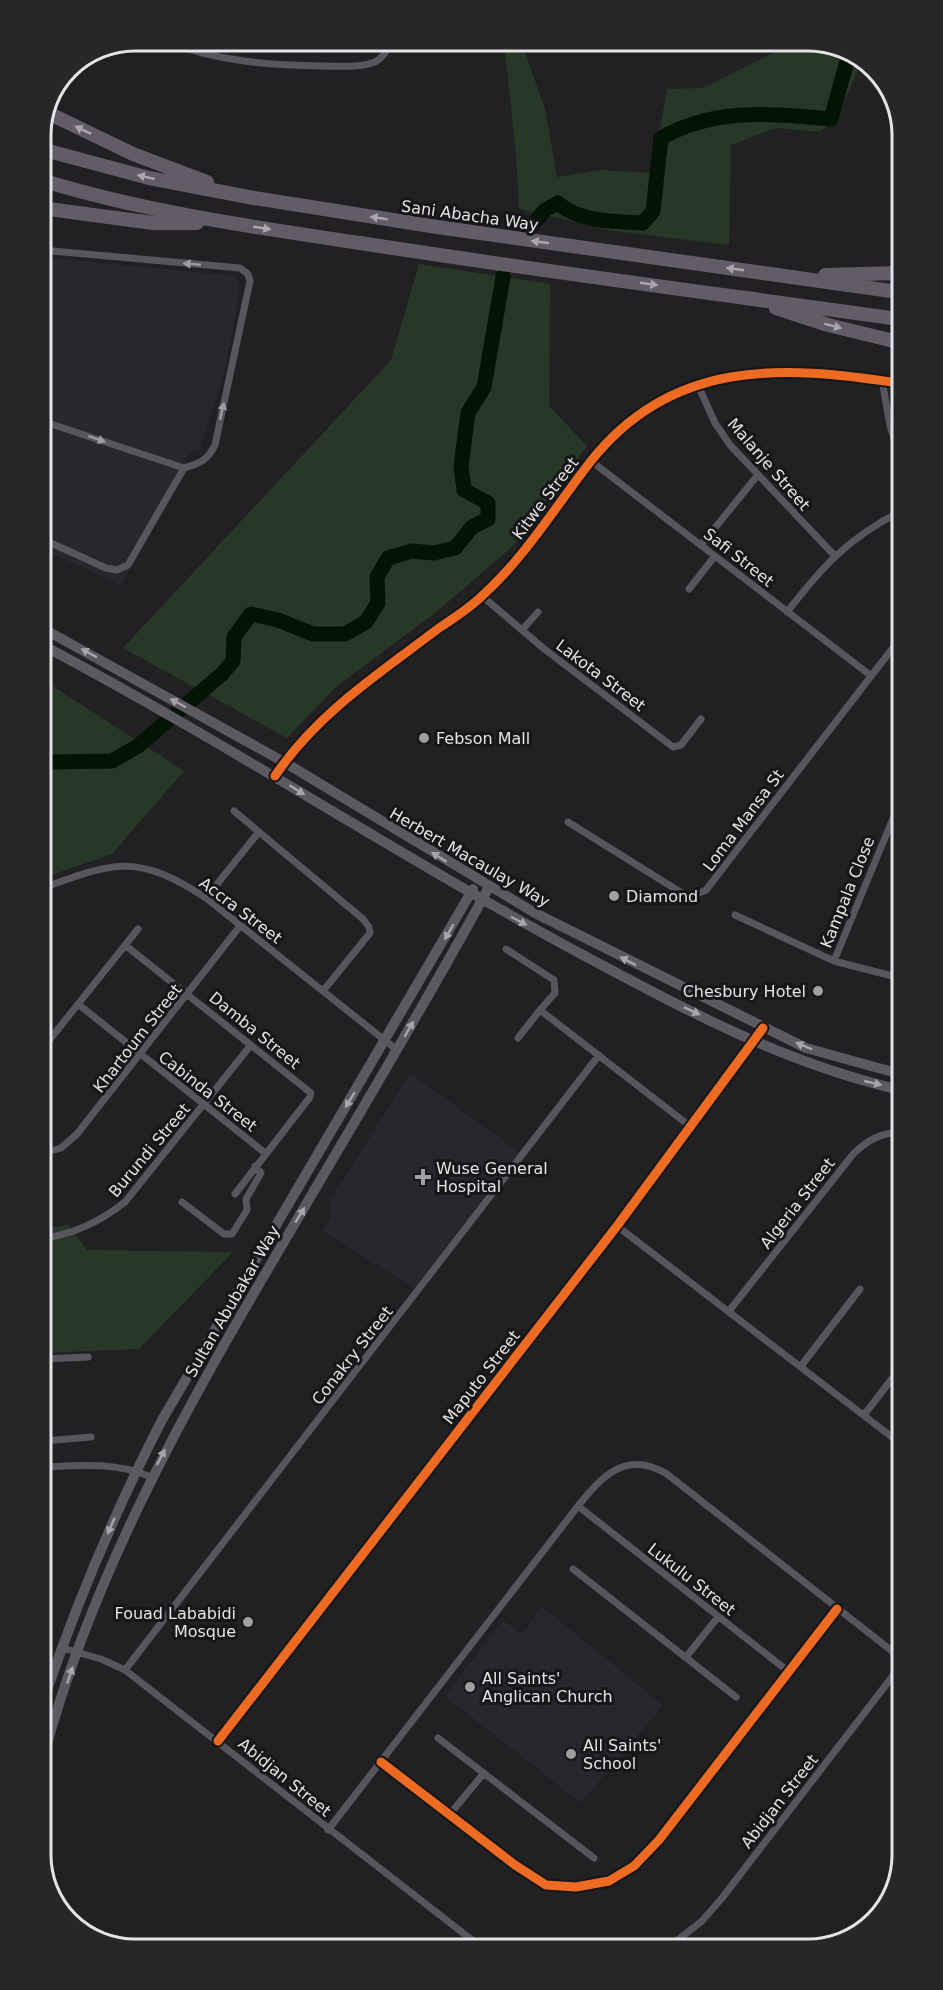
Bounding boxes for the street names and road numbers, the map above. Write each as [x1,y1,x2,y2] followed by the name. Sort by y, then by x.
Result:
[400,196,540,235] street label: Sani Abacha Way
[723,414,814,514] street label: Malanje Street
[508,454,582,543] street label: Kitwe Street
[700,524,778,591] street label: Safi Street
[552,636,649,715] street label: Lakota Street
[699,766,788,875] street label: Loma Mansa St
[386,804,553,911] street label: Herbert Macaulay Way
[816,834,878,951] street label: Kampala Close
[196,873,286,948] street label: Accra Street
[89,980,186,1096] street label: Khartoum Street
[205,988,304,1073] street label: Damba Street
[155,1047,261,1136] street label: Cabinda Street
[105,1100,194,1201] street label: Burundi Street
[756,1154,839,1252] street label: Algeria Street
[181,1222,284,1380] street label: Sultan Abubakar Way
[308,1302,397,1408] street label: Conakry Street
[439,1327,524,1428] street label: Maputo Street
[644,1539,739,1620] street label: Lukulu Street
[234,1734,335,1821] street label: Abidjan Street
[737,1751,822,1852] street label: Abidjan Street

